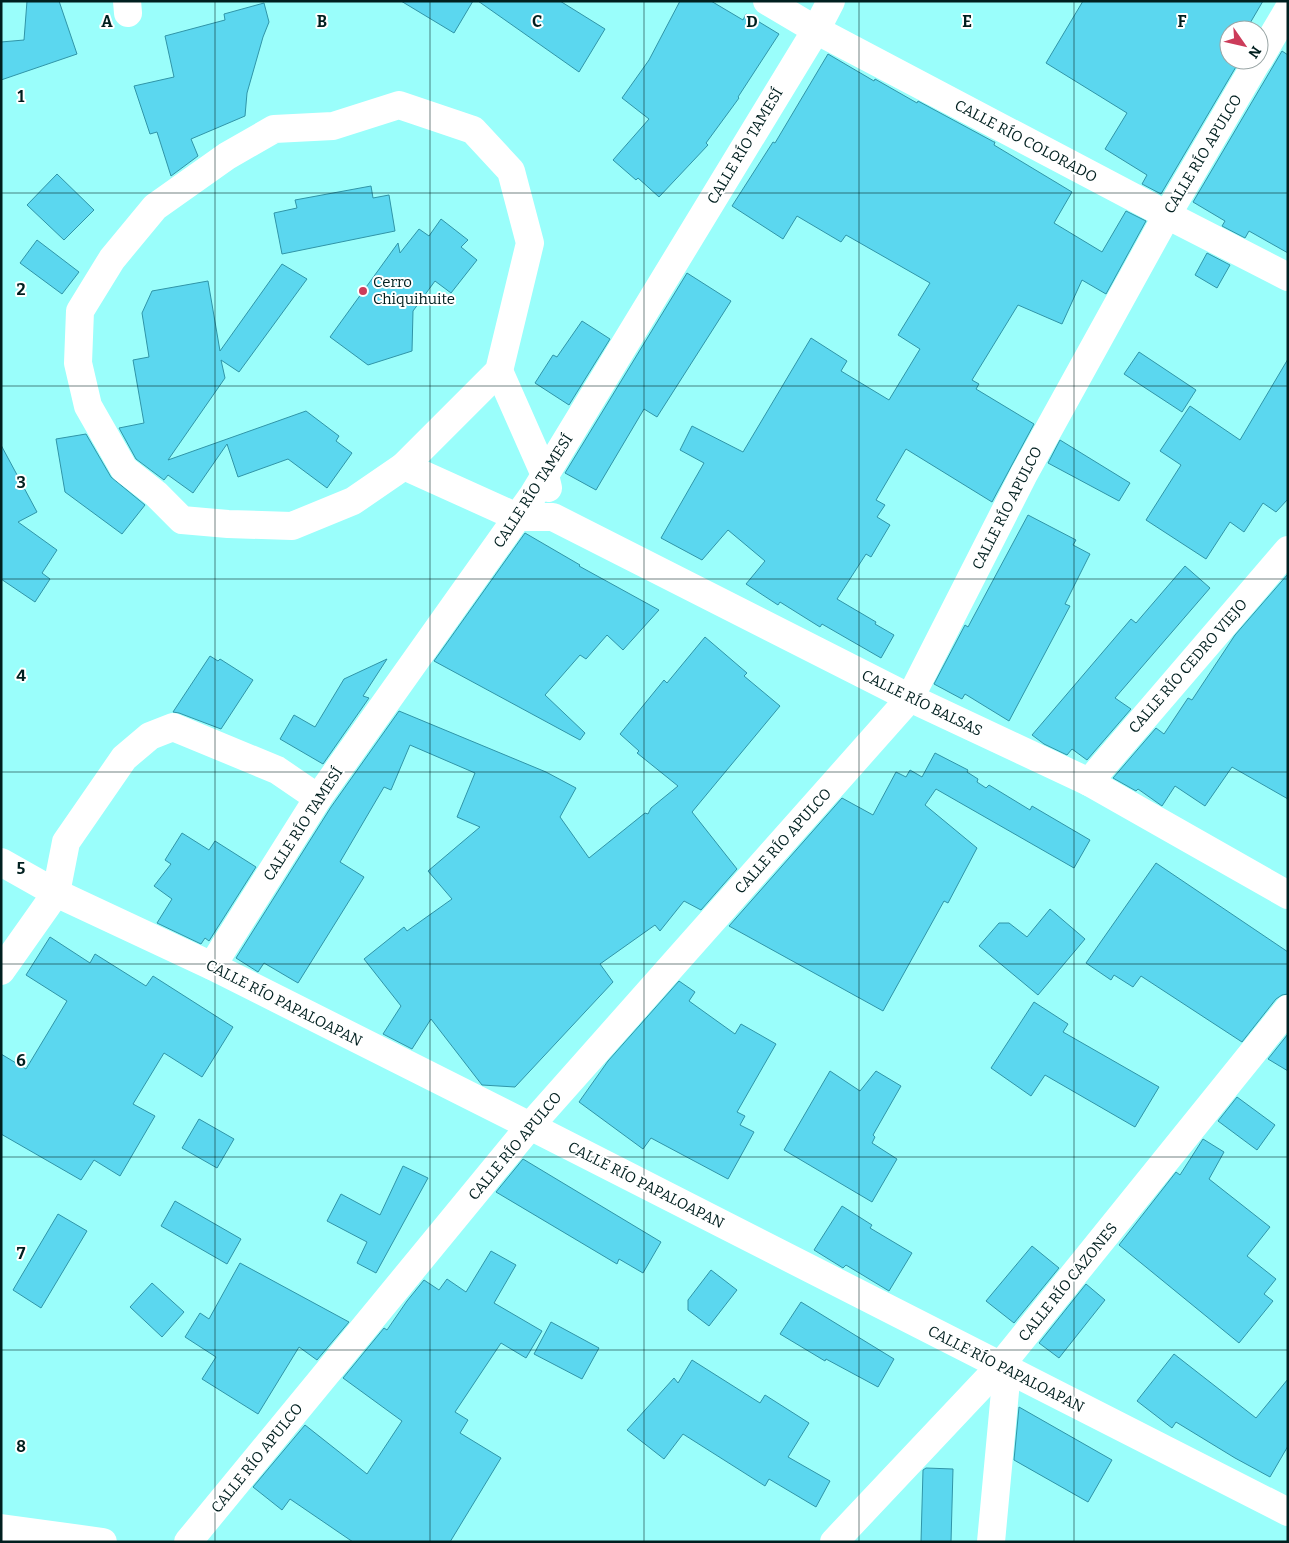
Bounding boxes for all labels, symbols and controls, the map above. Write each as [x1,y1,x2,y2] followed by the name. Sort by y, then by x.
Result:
[101,12,113,31] text: A
[317,12,327,31] text: B
[532,12,542,31] text: C
[746,12,758,31] text: D
[962,12,972,31] text: E
[1178,12,1187,31] text: F
[1219,20,1269,70] north arrow
[1244,43,1264,61] text: N
[703,85,787,207] street label: CALLE RÍO TAMESÍ
[18,87,25,106] text: 1
[1160,91,1246,217] street label: CALLE RÍO APULCO
[952,96,1100,186] street label: CALLE RÍO COLORADO
[373,273,455,308] place label: Cerro Chiquihuite
[16,280,26,299] text: 2
[357,285,369,297] marker: Cerro Chiquihuite
[489,431,577,551] street label: CALLE RÍO TAMESÍ
[968,443,1046,573] street label: CALLE RÍO APULCO
[16,473,26,492] text: 3
[1125,595,1251,737] street label: CALLE RÍO CEDRO VIEJO
[16,666,26,685] text: 4
[859,666,985,740] street label: CALLE RÍO BALSAS
[259,764,347,884] street label: CALLE RÍO TAMESÍ
[731,785,835,897] street label: CALLE RÍO APULCO
[17,859,26,878] text: 5
[203,956,365,1050] street label: CALLE RÍO PAPALOAPAN
[16,1051,26,1070] text: 6
[464,1088,566,1204] street label: CALLE RÍO APULCO
[565,1138,727,1232] street label: CALLE RÍO PAPALOAPAN
[1015,1219,1121,1345] street label: CALLE RÍO CAZONES
[17,1244,26,1263] text: 7
[925,1322,1087,1416] street label: CALLE RÍO PAPALOAPAN
[207,1400,307,1516] street label: CALLE RÍO APULCO
[16,1437,26,1456] text: 8

